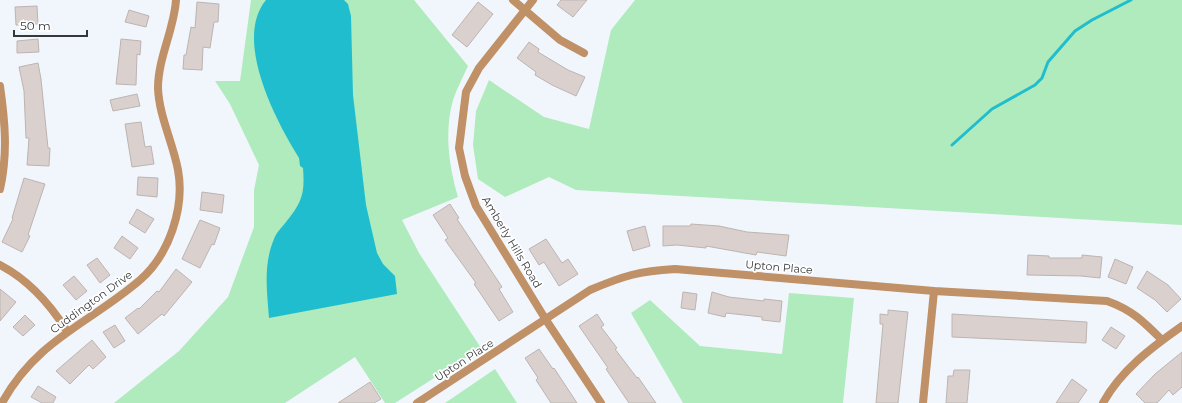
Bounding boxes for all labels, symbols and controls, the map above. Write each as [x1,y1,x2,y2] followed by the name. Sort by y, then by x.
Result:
[14,12,87,38] scale bar
[20,18,51,33] text: 50 m
[479,194,545,290] street label: Amberly Hills Road
[745,257,814,277] street label: Upton Place
[47,267,135,337] street label: Cuddington Drive
[432,335,497,384] street label: Upton Place

